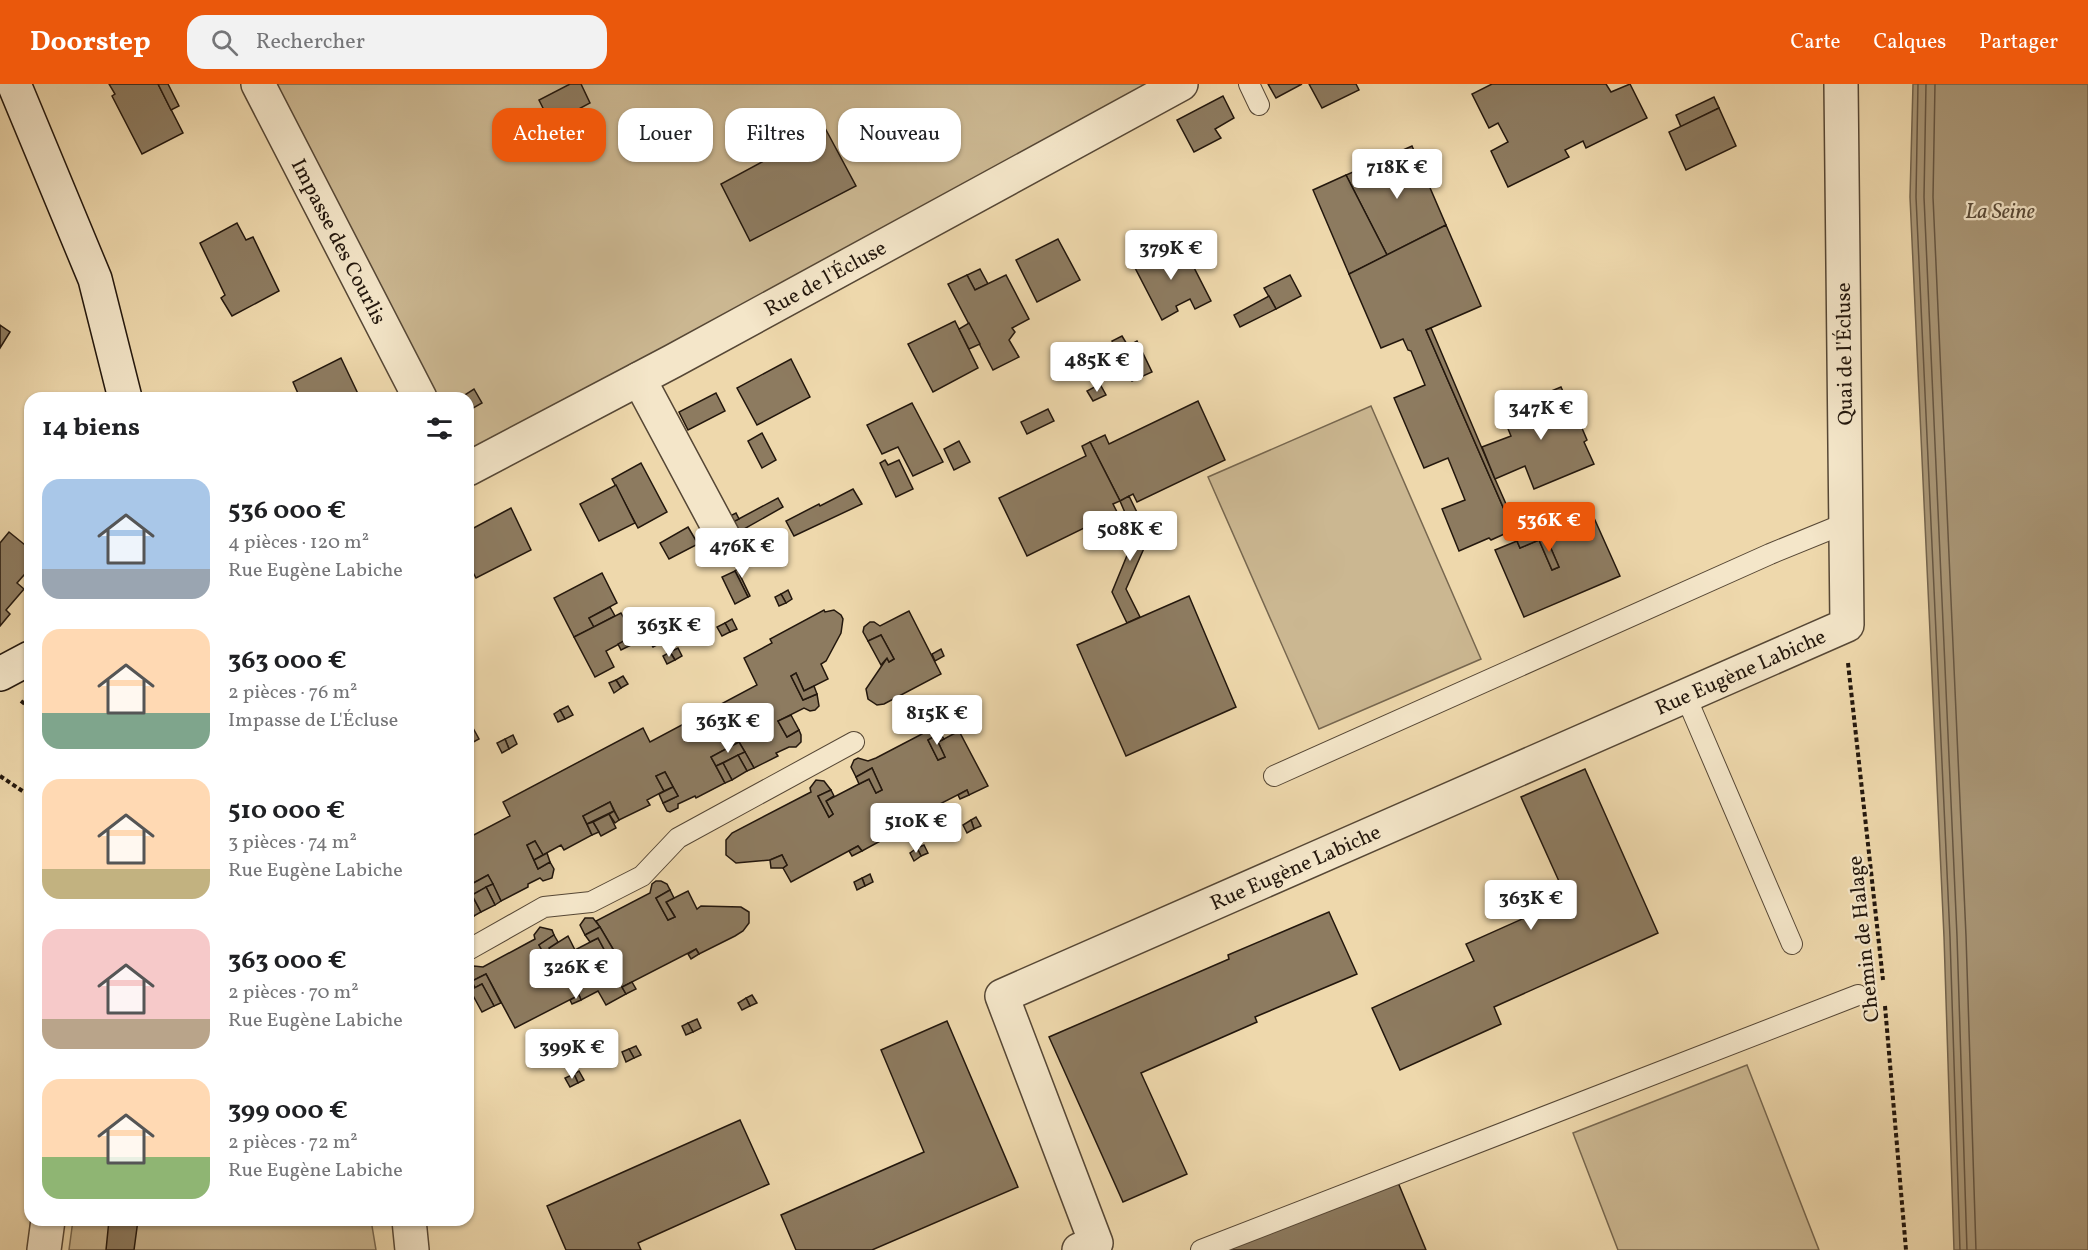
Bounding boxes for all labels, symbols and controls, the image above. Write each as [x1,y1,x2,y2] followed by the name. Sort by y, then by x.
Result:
[187,15,607,69] search box
[30,23,151,62] text: Doorstep
[208,26,241,59] icon: search
[256,27,365,58] text: Rechercher
[1790,28,1841,57] text: Carte
[1874,28,1946,57] text: Calques
[1979,28,2058,57] text: Partager
[492,108,606,162] chip: Acheter
[618,108,713,162] chip: Louer
[725,108,826,162] chip: Filtres
[838,108,961,162] chip: Nouveau
[1348,149,1446,200] pin: 718K €
[283,154,393,330] street label: Impasse des Courlis
[1366,154,1428,182] text: 718K €
[1965,197,2035,228] water label: La Seine
[1122,230,1220,281] pin: 379K €
[760,234,892,324] street label: Rue de l'Écluse
[1139,235,1203,263] text: 379K €
[1830,282,1861,426] street label: Quai de l'Écluse
[1048,342,1146,393] pin: 485K €
[1064,347,1130,375] text: 485K €
[1492,390,1590,441] pin: 347K €
[1509,395,1573,423] text: 347K €
[42,410,140,446] text: 14 biens
[423,412,456,445] icon: filters
[228,493,346,529] text: 536 000 €
[1500,502,1598,553] pin: 536K €
[90,503,162,575] icon: home
[1517,507,1581,535] text: 536K €
[1081,511,1179,562] pin: 508K €
[1097,516,1163,544] text: 508K €
[693,528,791,579] pin: 476K €
[228,529,369,557] text: 4 pièces · 120 m²
[709,533,775,561] text: 476K €
[228,557,403,585] text: Rue Eugène Labiche
[620,607,718,658] pin: 363K €
[637,612,701,640] text: 363K €
[1651,623,1831,723] street label: Rue Eugène Labiche
[228,643,347,679] text: 363 000 €
[90,653,162,725] icon: home
[228,679,358,707] text: 2 pièces · 76 m²
[888,695,986,746] pin: 815K €
[906,700,968,728] text: 815K €
[679,703,777,754] pin: 363K €
[228,707,398,735] text: Impasse de L'Écluse
[696,708,760,736] text: 363K €
[228,793,345,829] text: 510 000 €
[90,803,162,875] icon: home
[867,803,965,854] pin: 510K €
[884,808,948,836] text: 510K €
[1206,818,1386,919] street label: Rue Eugène Labiche
[228,829,357,857] text: 3 pièces · 74 m²
[1841,854,1888,1024] street label: Chemin de Halage
[228,857,403,885] text: Rue Eugène Labiche
[1482,880,1580,931] pin: 363K €
[1499,885,1563,913] text: 363K €
[228,943,347,979] text: 363 000 €
[527,949,625,1000] pin: 326K €
[90,953,162,1025] icon: home
[544,954,608,982] text: 326K €
[228,979,359,1007] text: 2 pièces · 70 m²
[228,1007,403,1035] text: Rue Eugène Labiche
[523,1029,621,1080] pin: 399K €
[539,1034,605,1062] text: 399K €
[228,1093,348,1129] text: 399 000 €
[90,1103,162,1175] icon: home
[228,1129,358,1157] text: 2 pièces · 72 m²
[228,1157,403,1185] text: Rue Eugène Labiche

